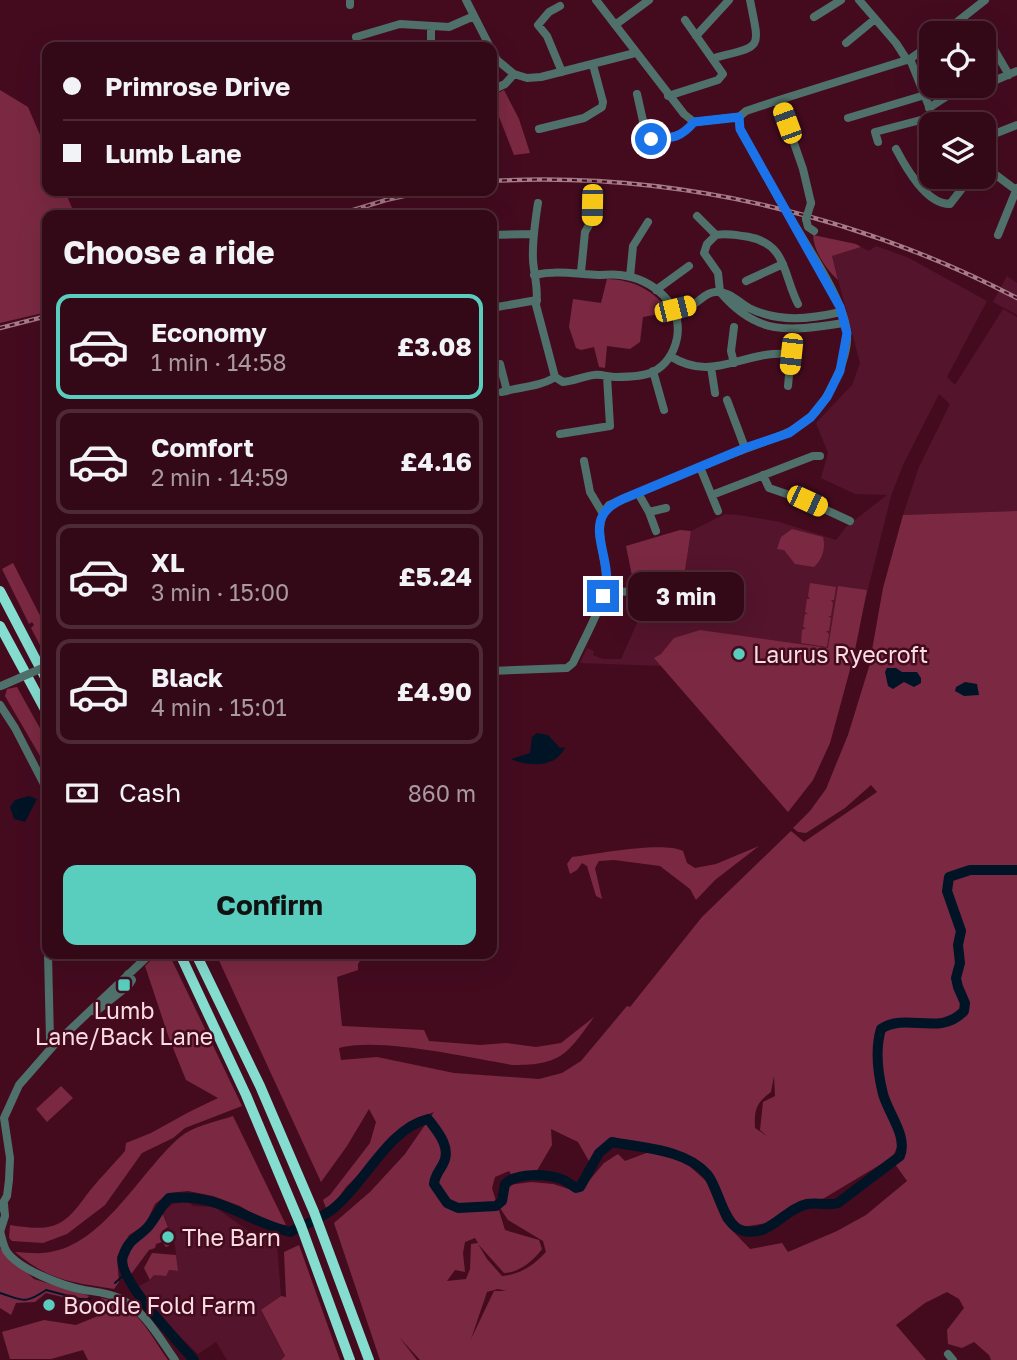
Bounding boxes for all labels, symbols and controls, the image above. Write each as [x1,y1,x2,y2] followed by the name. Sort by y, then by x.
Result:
[919,21,996,189] map controls
[919,21,996,98] button: locate
[105,71,290,102] text: Primrose Drive
[770,100,805,146] car
[919,112,996,189] button: layers
[635,123,667,155] route start
[105,138,242,169] text: Lumb Lane
[582,184,603,226] car
[63,233,275,271] text: Choose a ride
[653,294,698,324] car
[67,315,130,378] icon: car
[151,317,267,348] text: Economy
[397,331,472,362] text: £3.08
[779,332,804,376] car
[151,348,286,376] text: 1 min · 14:58
[67,430,130,493] icon: car
[151,432,254,463] text: Comfort
[400,446,472,477] text: £4.16
[151,463,289,491] text: 2 min · 14:59
[784,483,831,519] car
[67,545,130,608] icon: car
[151,547,185,578] text: XL
[399,561,472,592] text: £5.24
[628,572,743,620] callout: 3 min
[151,578,289,606] text: 3 min · 15:00
[587,580,619,612] route end
[656,582,716,610] text: 3 min
[753,640,928,668] place label: Laurus Ryecroft
[731,646,747,662] marker: Laurus Ryecroft
[67,660,130,723] icon: car
[151,662,223,693] text: Black
[397,676,472,707] text: £4.90
[151,693,287,721] text: 4 min · 15:01
[63,774,101,812] icon: cash
[119,777,181,808] text: Cash
[408,779,476,807] text: 860 m
[63,865,476,945] button: Confirm
[116,977,132,993] marker: Lumb Lane/Back Lane
[35,996,213,1050] place label: Lumb Lane/Back Lane
[182,1223,281,1251] place label: The Barn
[160,1229,176,1245] marker: The Barn
[63,1291,256,1319] place label: Boodle Fold Farm
[41,1297,57,1313] marker: Boodle Fold Farm

